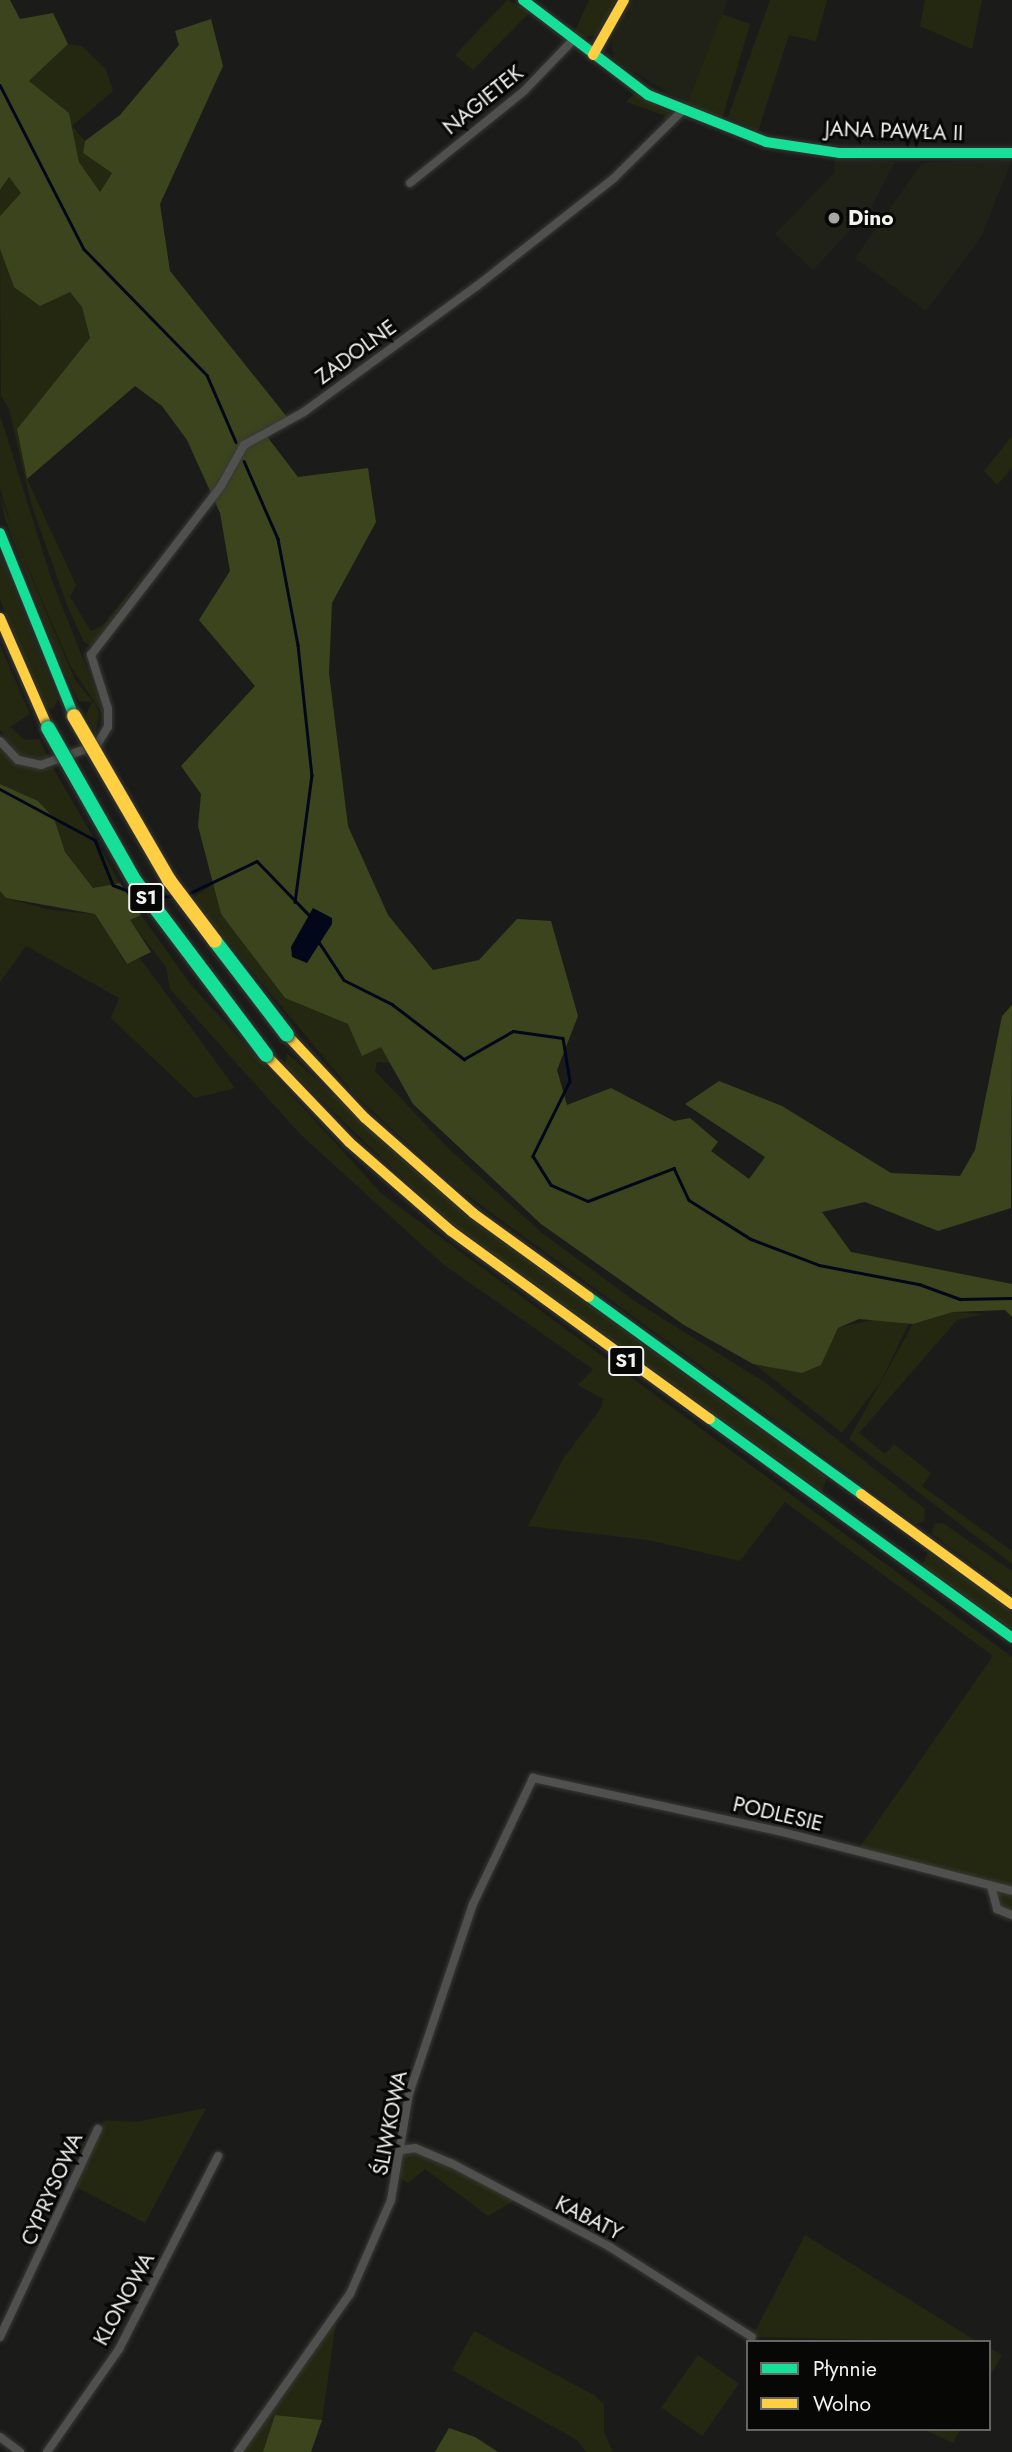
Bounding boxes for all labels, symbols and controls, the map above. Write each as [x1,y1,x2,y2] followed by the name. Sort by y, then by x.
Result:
[438,60,528,140] street label: NAGIETEK
[824,116,964,146] street label: JANA PAWŁA II
[848,205,894,231] place label: Dino
[826,210,842,226] marker: Dino
[311,314,401,390] street label: ZADOLNE
[127,882,165,914] road number: S1
[607,1345,645,1376] road number: S1
[731,1791,825,1837] street label: PODLESIE
[367,2068,413,2178] street label: ŚLIWKOWA
[16,2129,88,2249] street label: CYPRYSOWA
[551,2190,627,2246] street label: KABATY
[88,2248,160,2350] street label: KLONOWA
[746,2340,991,2431] legend
[813,2354,877,2384] text: Płynnie
[813,2389,871,2419] text: Wolno

